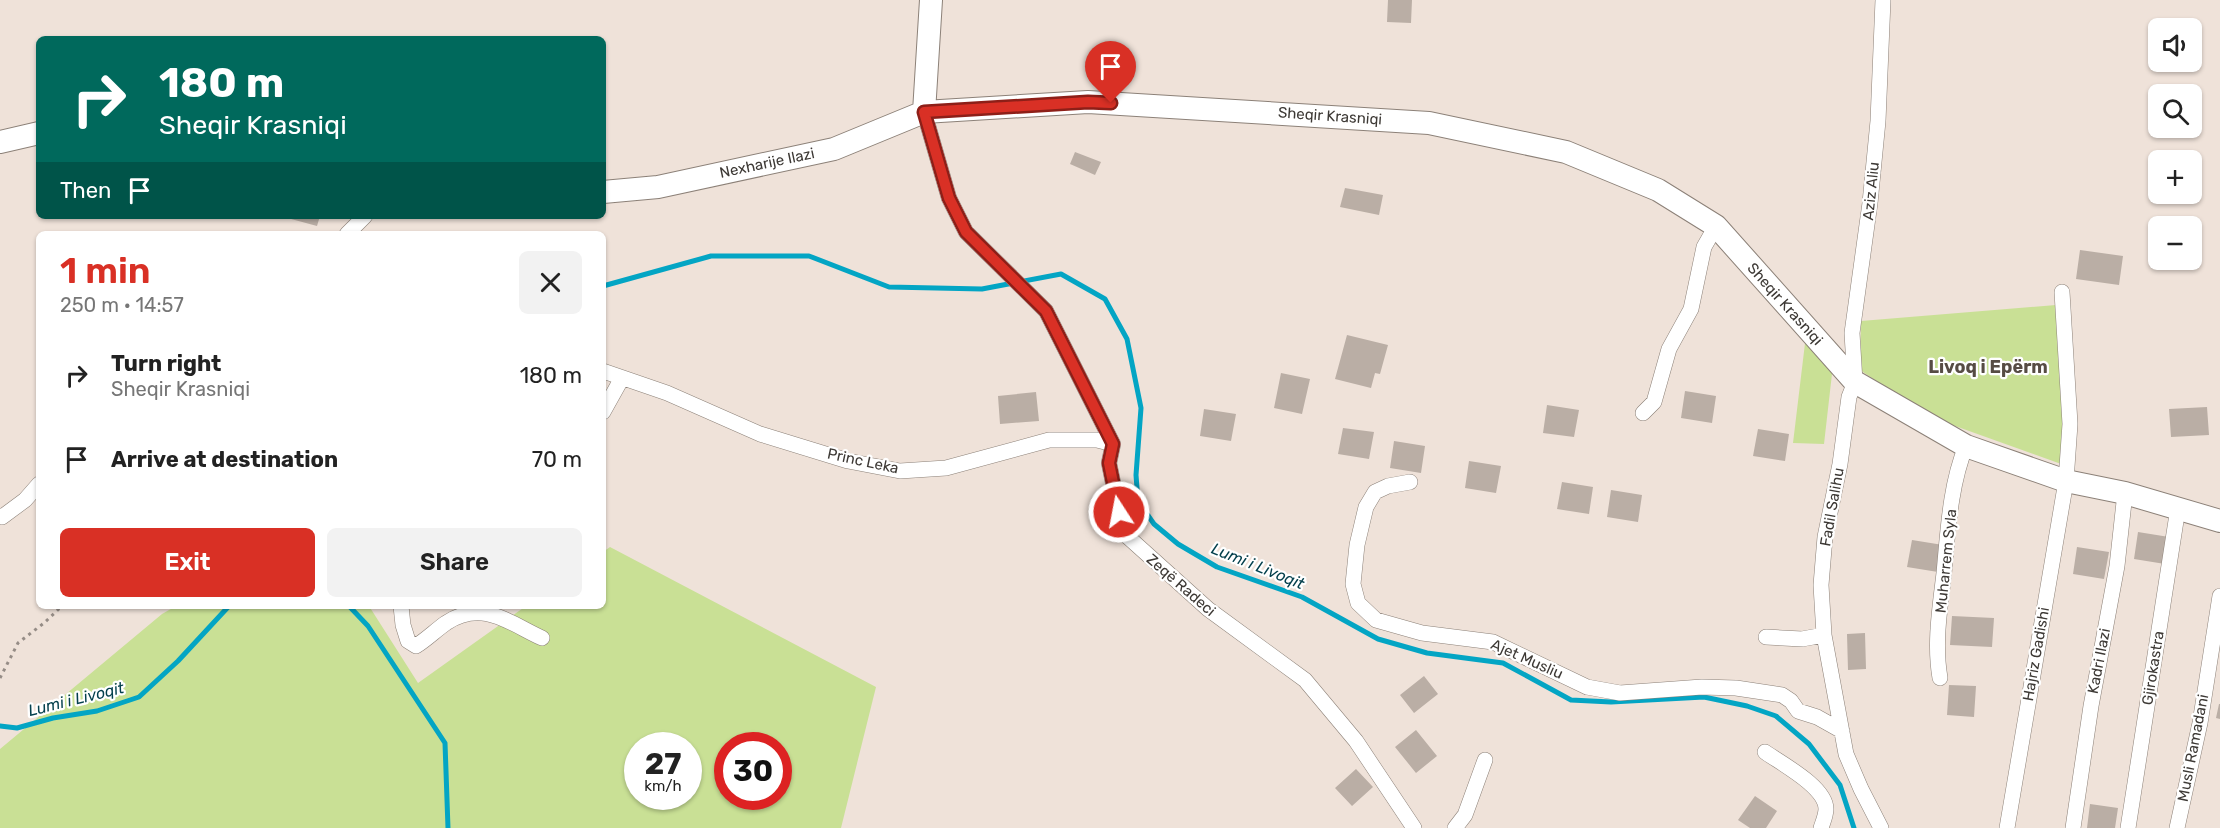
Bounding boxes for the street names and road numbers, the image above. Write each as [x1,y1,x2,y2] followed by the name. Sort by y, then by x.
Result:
[1277,103,1383,129] street label: Sheqir Krasniqi
[718,144,816,182] street label: Nexharije Ilazi
[1859,161,1883,221] street label: Aziz Aliu
[1743,259,1827,349] street label: Sheqir Krasniqi
[826,445,900,477] street label: Princ Leka
[1816,466,1848,548] street label: Fadil Salihu
[1932,508,1960,614] street label: Muharrem Syla
[1143,550,1219,620] street label: Zeqë Radeci
[2019,606,2053,702] street label: Hajriz Gadishi
[2084,627,2114,695] street label: Kadri Ilazi
[2138,630,2168,706] street label: Gjirokastra
[1488,635,1566,683] street label: Ajet Musliu
[2174,693,2212,803] street label: Musli Ramadani

